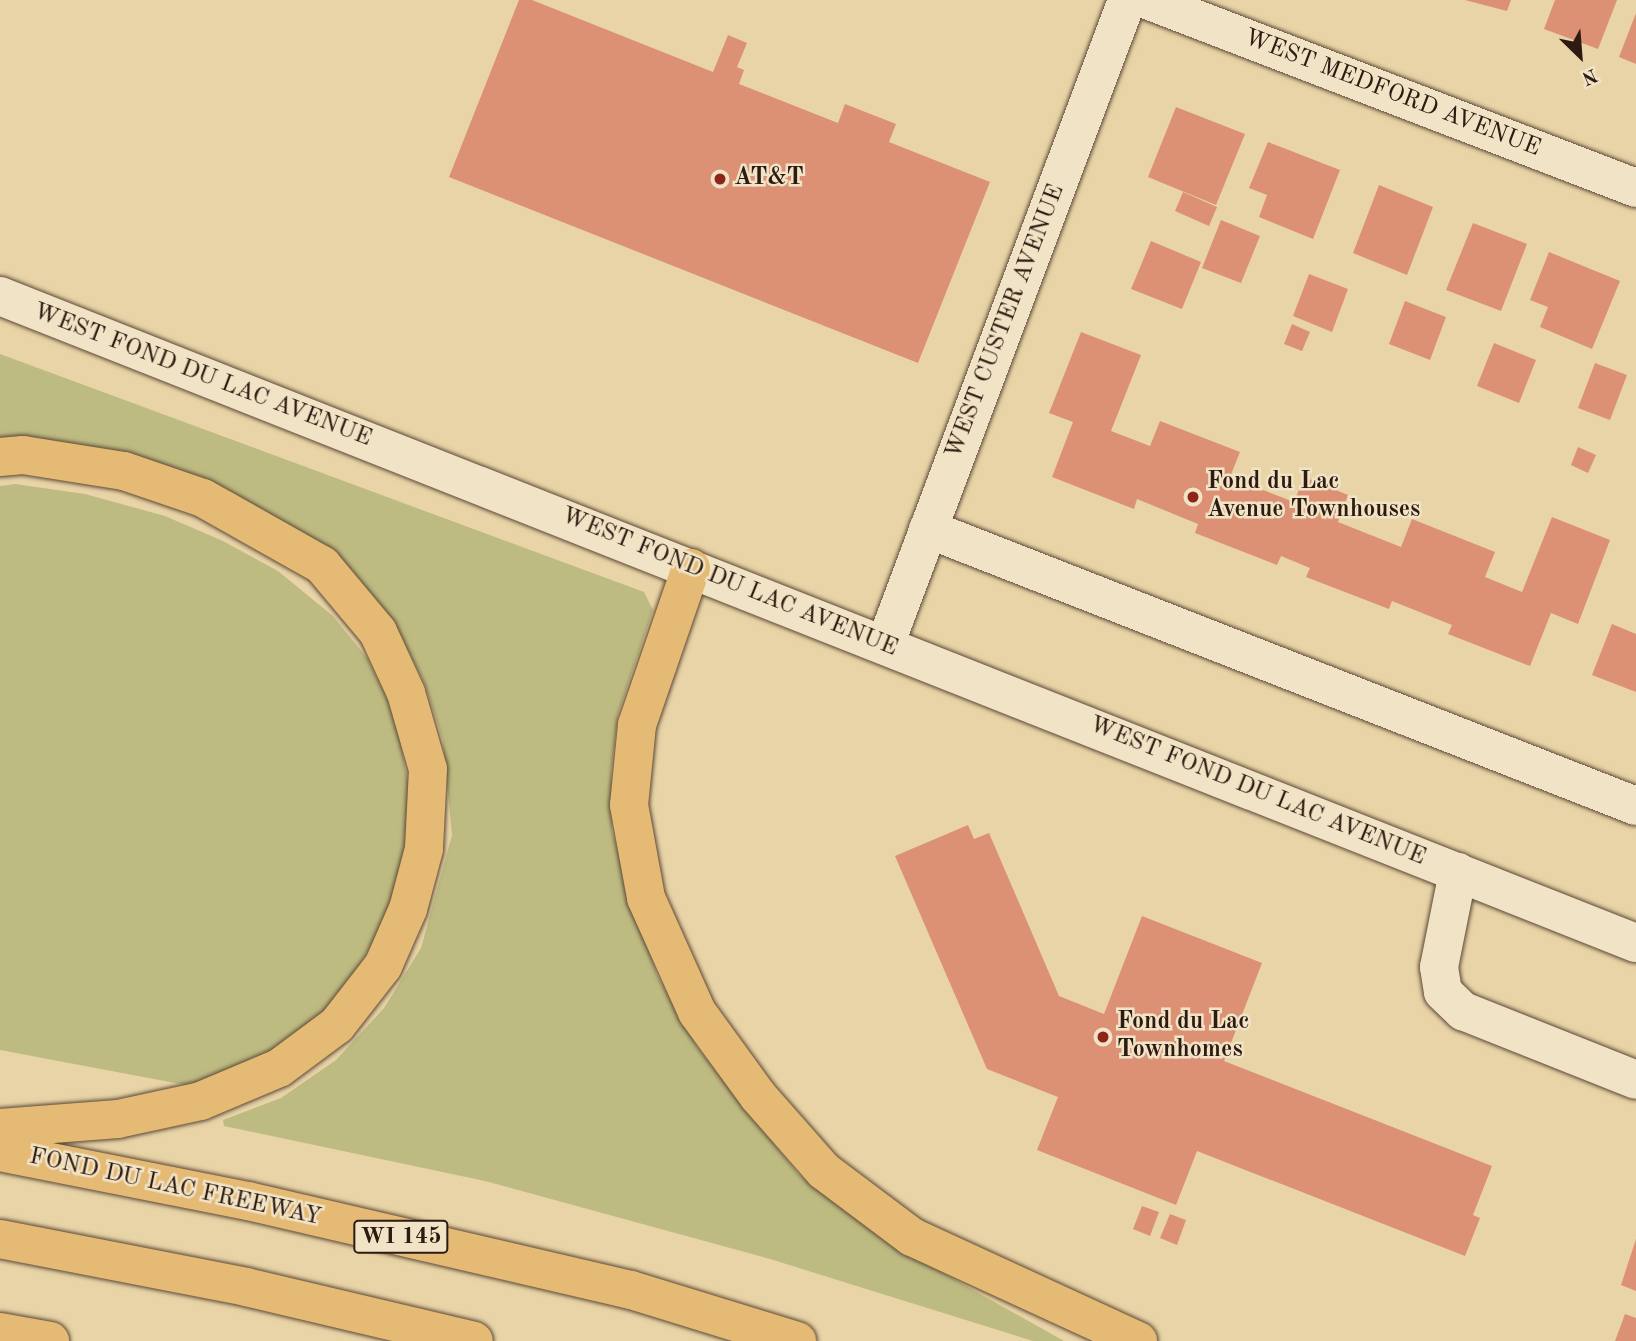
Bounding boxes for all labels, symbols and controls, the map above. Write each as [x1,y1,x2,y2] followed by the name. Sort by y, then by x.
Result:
[1545,21,1615,91] north arrow
[1240,24,1544,164] street label: WEST MEDFORD AVENUE
[1578,64,1600,87] text: N
[734,165,804,193] place label: AT&T
[712,171,728,187] marker: AT&T
[940,181,1072,463] street label: WEST CUSTER AVENUE
[29,298,375,454] street label: WEST FOND DU LAC AVENUE
[1207,469,1420,525] place label: Fond du Lac Avenue Townhouses
[1185,489,1201,505] marker: Fond du Lac Avenue Townhouses
[557,502,901,664] street label: WEST FOND DU LAC AVENUE
[1085,711,1429,873] street label: WEST FOND DU LAC AVENUE
[1117,1009,1249,1065] place label: Fond du Lac Townhomes
[1095,1029,1111,1045] marker: Fond du Lac Townhomes
[26,1143,324,1233] street label: FOND DU LAC FREEWAY
[352,1218,450,1256] road number: WI 145

